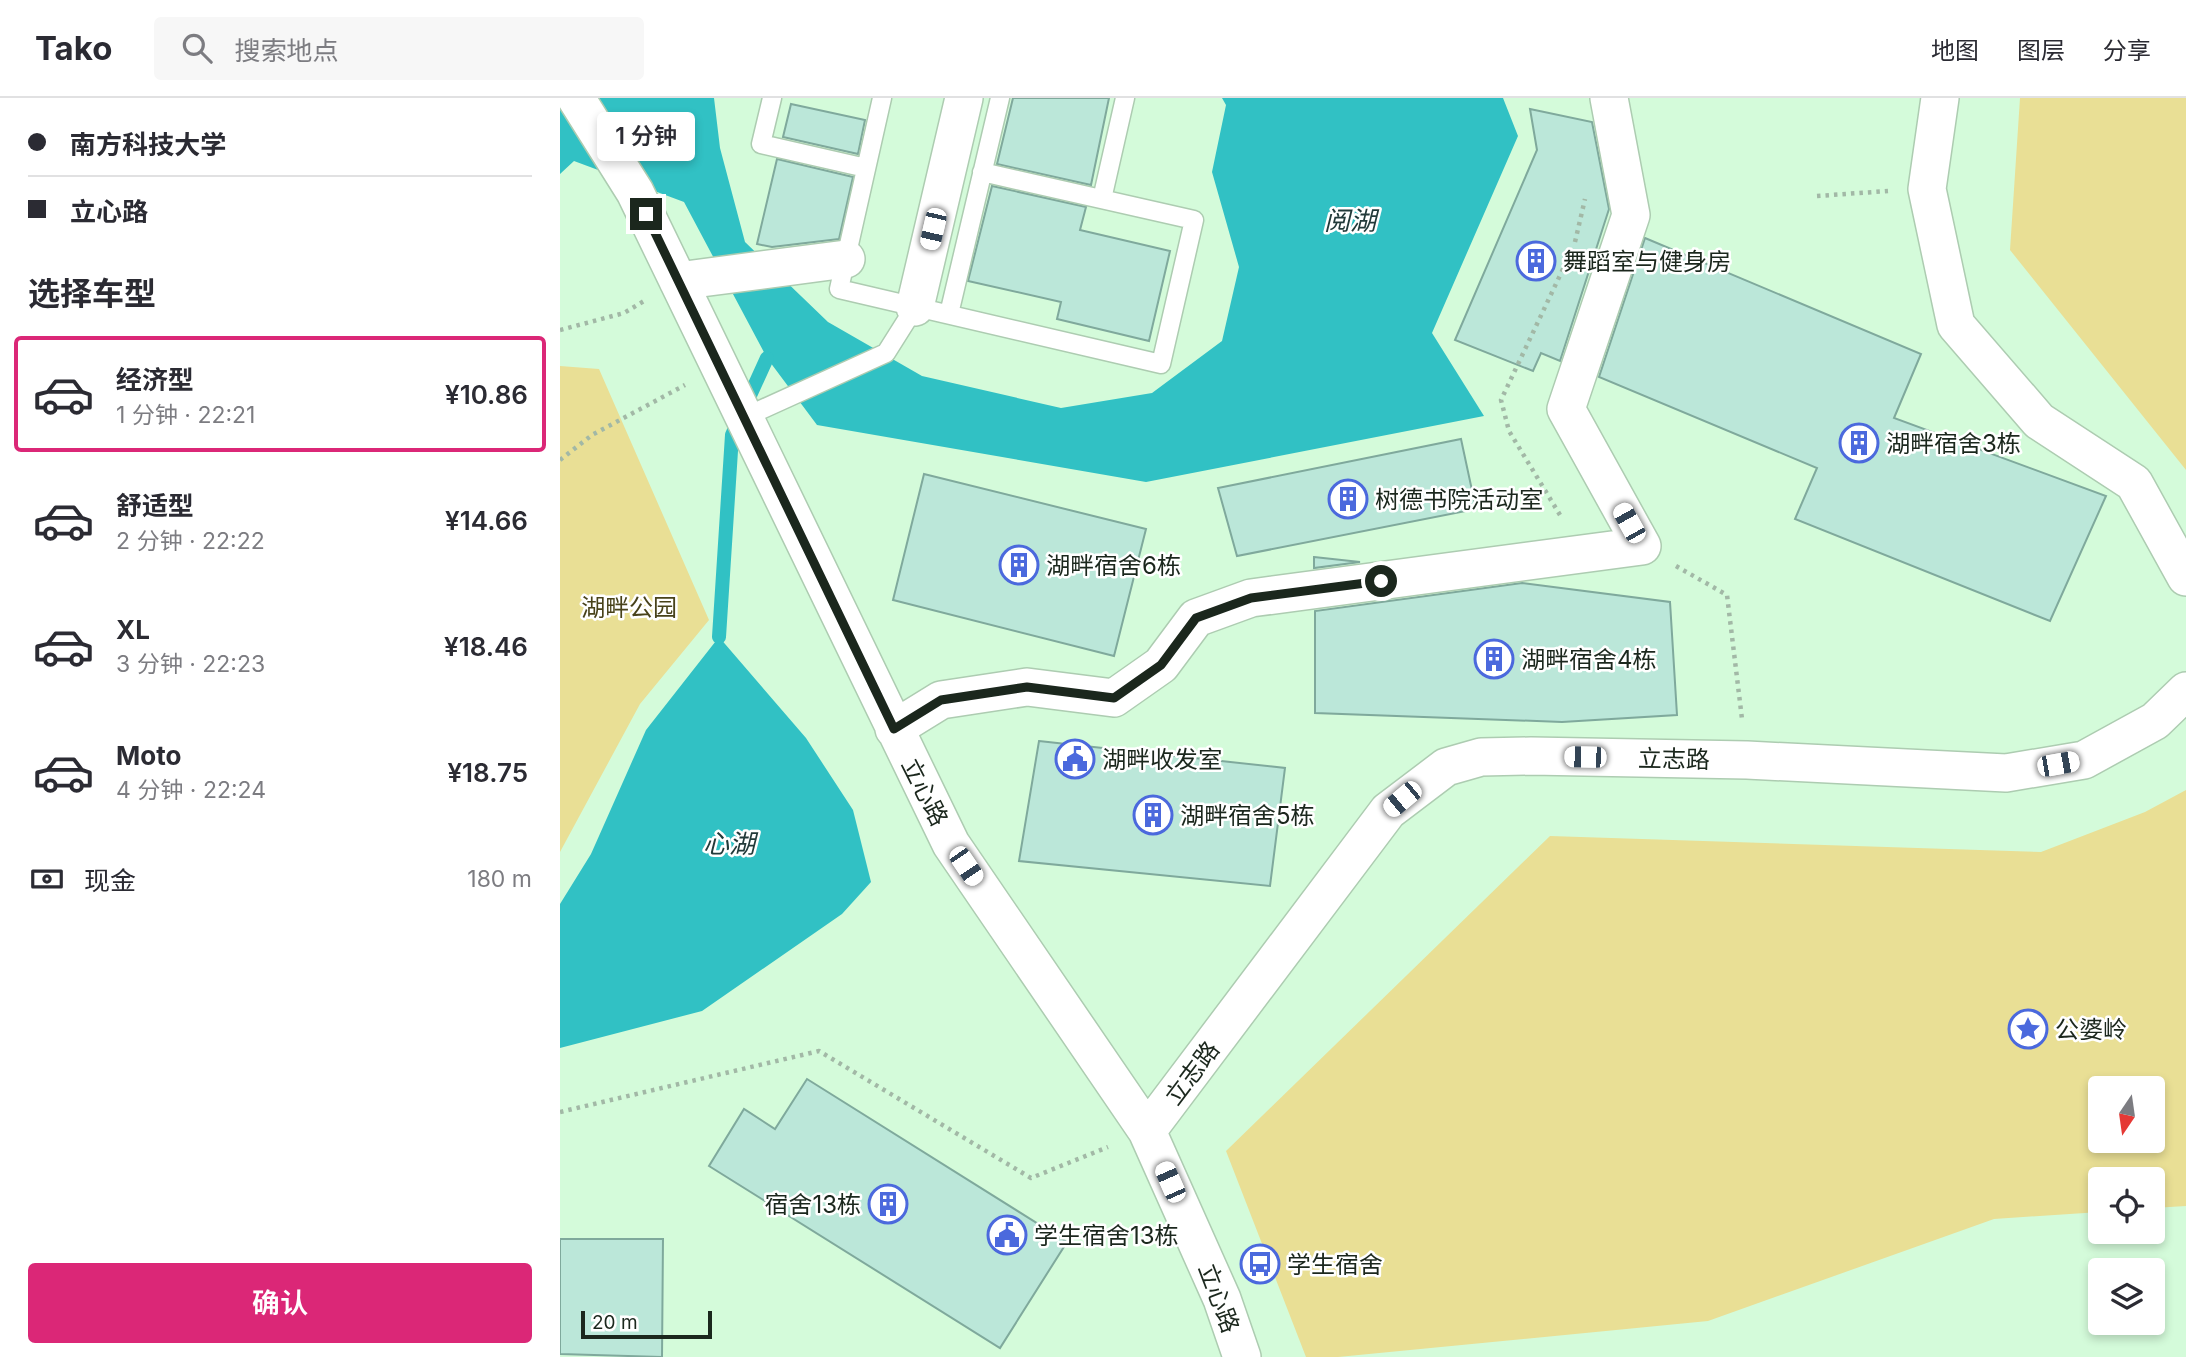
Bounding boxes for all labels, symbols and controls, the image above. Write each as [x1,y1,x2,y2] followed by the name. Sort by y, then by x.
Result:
[154,17,644,80] search box
[35,28,112,68] text: Tako
[178,29,216,67] icon: search
[234,35,338,66] text: 搜索地点
[1931,36,1979,65] text: 地图
[2017,36,2065,65] text: 图层
[2103,36,2151,65] text: 分享
[597,113,695,162] callout: 1 分钟
[615,122,677,150] text: 1 分钟
[70,129,226,160] text: 南方科技大学
[70,196,148,227] text: 立心路
[630,198,662,230] route end
[1324,205,1380,236] water label: 阅湖
[919,206,948,252] car
[1515,240,1557,282] building icon: 舞蹈室与健身房
[1563,247,1731,276] place label: 舞蹈室与健身房
[28,274,156,313] text: 选择车型
[32,363,95,426] icon: car
[116,364,194,395] text: 经济型
[445,379,528,410] text: ¥10.86
[116,401,255,429] text: 1 分钟 · 22:21
[1838,422,1880,464] building icon: 湖畔宿舍3栋
[1886,429,2021,458] place label: 湖畔宿舍3栋
[1327,478,1369,520] building icon: 树德书院活动室
[1375,485,1543,514] place label: 树德书院活动室
[32,489,95,552] icon: car
[116,490,194,521] text: 舒适型
[1610,500,1649,546] car
[445,505,528,536] text: ¥14.66
[116,527,265,555] text: 2 分钟 · 22:22
[998,544,1040,586] building icon: 湖畔宿舍6栋
[1046,551,1181,580] place label: 湖畔宿舍6栋
[1365,565,1397,597] route start
[581,593,677,622] park label: 湖畔公园
[116,614,150,645] text: XL
[32,615,95,678] icon: car
[444,631,528,662] text: ¥18.46
[1473,638,1515,680] building icon: 湖畔宿舍4栋
[1521,645,1657,674] place label: 湖畔宿舍4栋
[116,650,265,678] text: 3 分钟 · 22:23
[1054,738,1096,780] public building icon: 湖畔收发室
[116,740,181,771] text: Moto
[32,741,95,804] icon: car
[1638,744,1710,774] street label: 立志路
[1102,745,1222,774] place label: 湖畔收发室
[1564,746,1607,768] car
[2036,750,2081,778] car
[896,753,954,831] street label: 立心路
[447,757,528,788] text: ¥18.75
[116,776,266,804] text: 4 分钟 · 22:24
[1380,777,1425,821] car
[1132,794,1174,836] building icon: 湖畔宿舍5栋
[1180,801,1315,830] place label: 湖畔宿舍5栋
[703,828,759,859] water label: 心湖
[946,843,987,889] car
[28,860,66,898] icon: cash
[84,865,136,896] text: 现金
[467,865,532,893] text: 180 m
[2007,1008,2049,1050] place icon: 公婆岭
[2055,1015,2127,1044] place label: 公婆岭
[1159,1036,1225,1110] street label: 立志路
[2088,1076,2165,1153] north arrow
[2088,1076,2165,1335] map controls
[1152,1159,1189,1205] car
[2088,1167,2165,1244] button: locate
[867,1183,909,1225] building icon: 宿舍13栋
[764,1190,861,1219] place label: 宿舍13栋
[986,1214,1028,1256] public building icon: 学生宿舍13栋
[1034,1221,1179,1250] place label: 学生宿舍13栋
[1239,1243,1281,1285] bus stop icon: 学生宿舍
[1287,1250,1383,1279] place label: 学生宿舍
[2088,1258,2165,1335] button: layers
[1193,1259,1245,1337] street label: 立心路
[28,1263,532,1343] button: 确认
[581,1308,712,1340] scale bar
[592,1311,638,1334] text: 20 m

